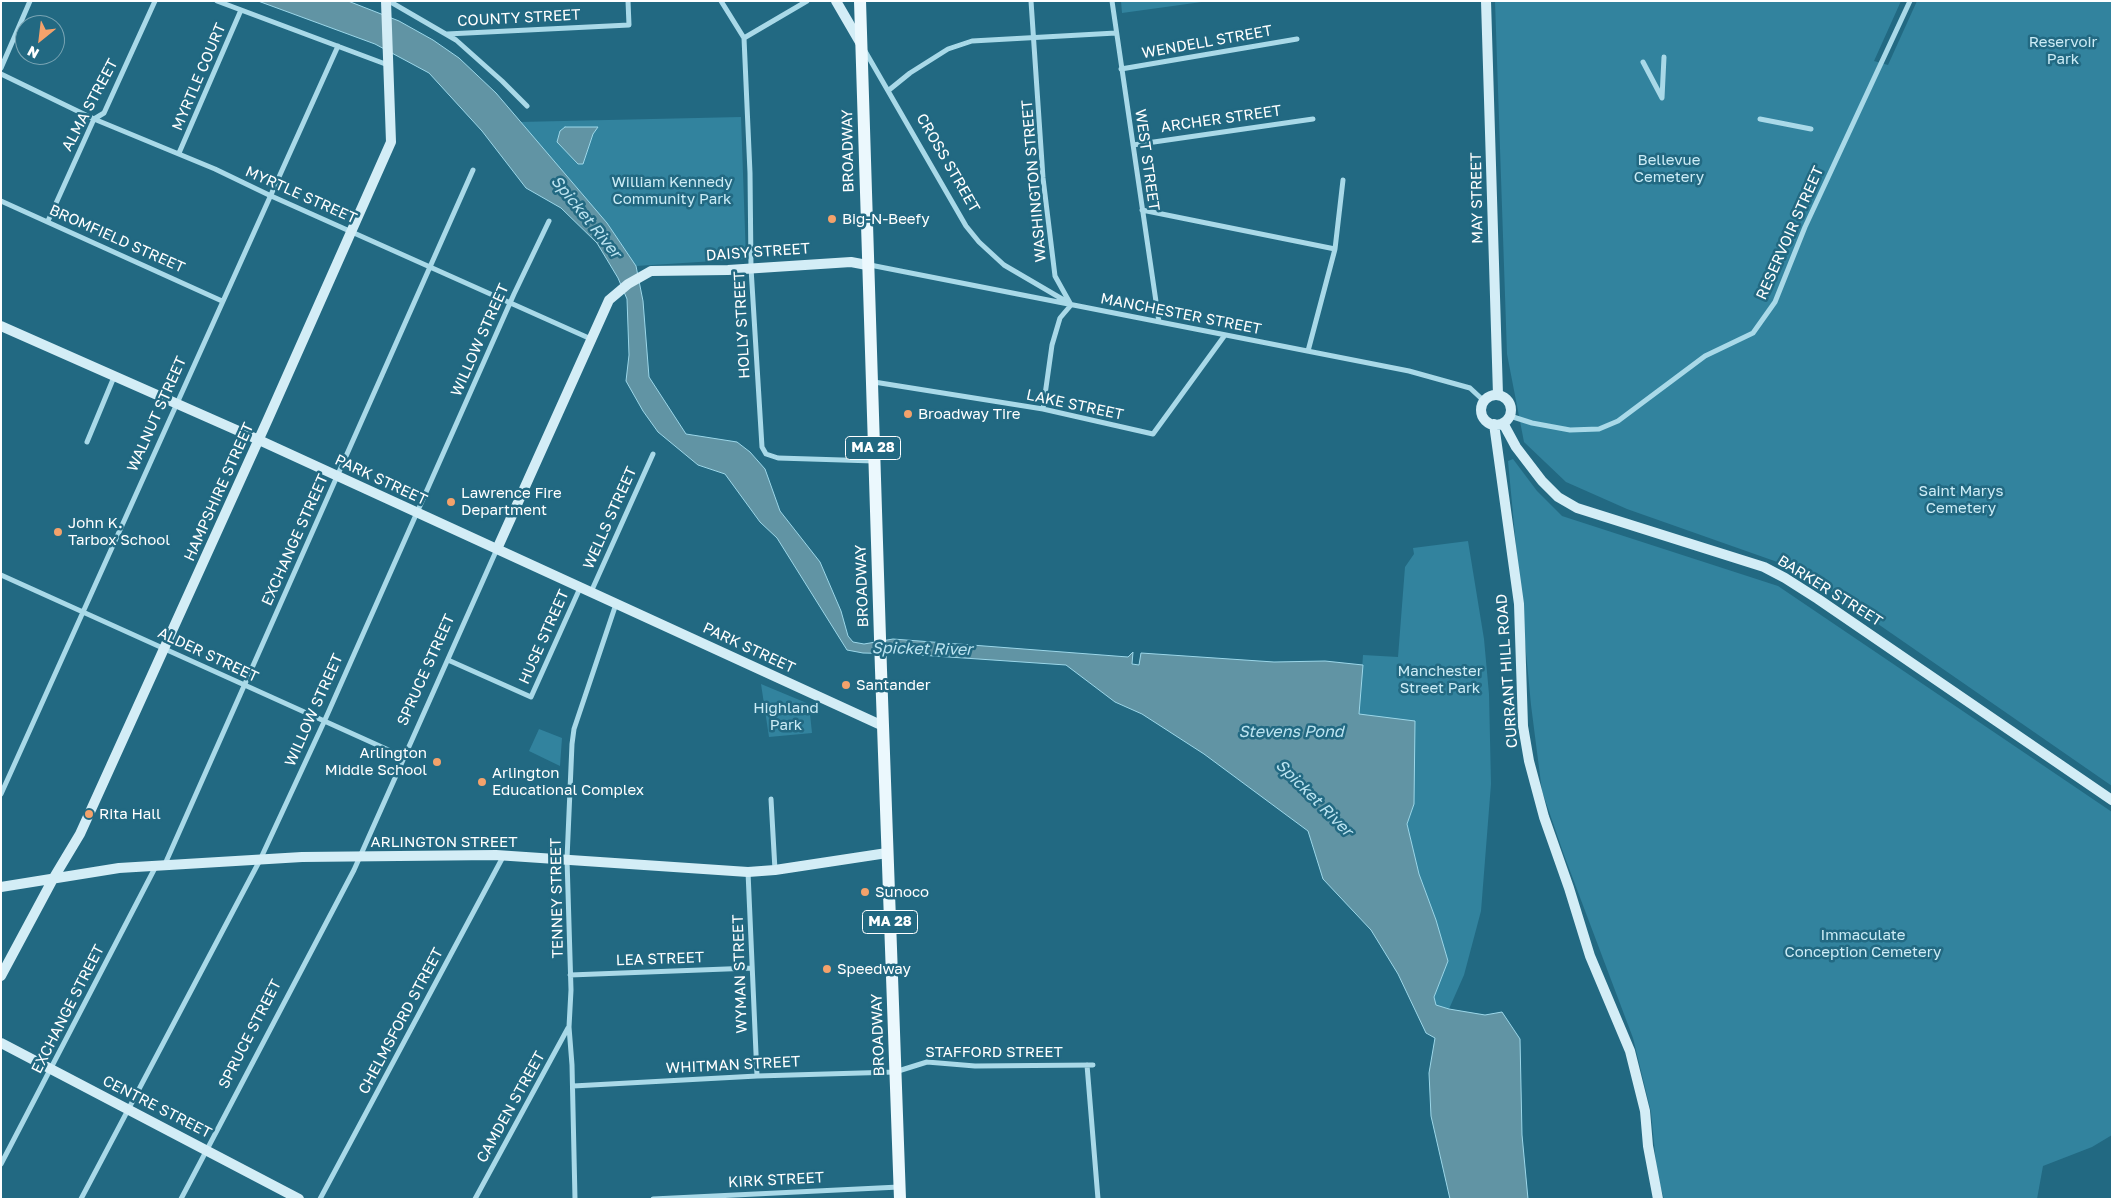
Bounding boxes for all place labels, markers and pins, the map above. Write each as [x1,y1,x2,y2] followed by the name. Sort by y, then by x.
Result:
[842,210,930,228] place label: Big-N-Beefy
[826,213,838,225] marker: Big-N-Beefy
[918,405,1020,423] place label: Broadway Tire
[902,408,914,420] marker: Broadway Tire
[461,484,562,519] place label: Lawrence Fire Department
[445,496,457,508] marker: Lawrence Fire Department
[68,514,170,549] place label: John K. Tarbox School
[52,526,64,538] marker: John K. Tarbox School
[856,676,931,694] place label: Santander
[840,679,852,691] marker: Santander
[325,744,427,779] place label: Arlington Middle School
[431,756,443,768] marker: Arlington Middle School
[492,764,644,799] place label: Arlington Educational Complex
[476,776,488,788] marker: Arlington Educational Complex
[99,805,161,823] place label: Rita Hall
[83,808,95,820] marker: Rita Hall
[875,883,929,901] place label: Sunoco
[859,886,871,898] marker: Sunoco
[837,960,911,978] place label: Speedway
[821,963,833,975] marker: Speedway

